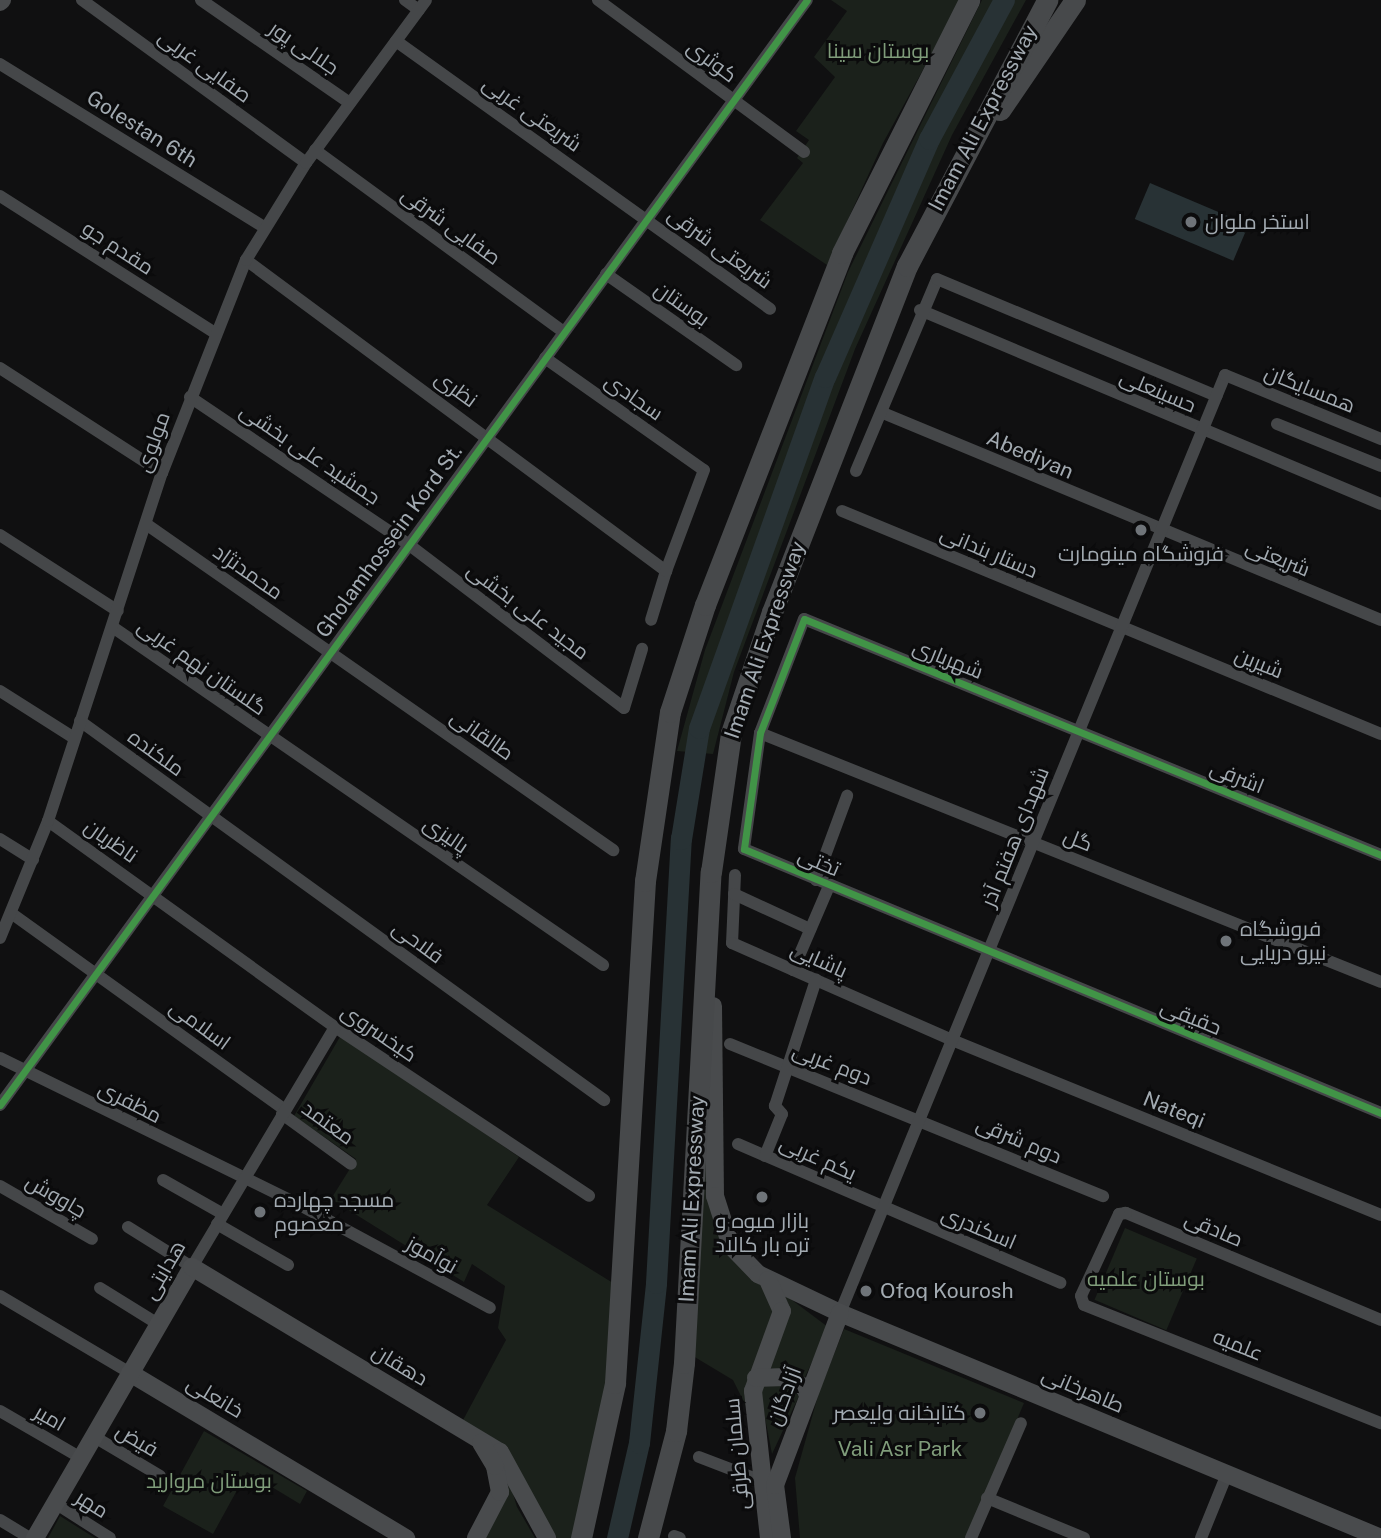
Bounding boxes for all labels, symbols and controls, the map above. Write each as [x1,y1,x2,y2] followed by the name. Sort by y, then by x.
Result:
[264,16,344,80] street label: جلالی پور
[923,21,1043,215] street label: Imam Ali Expressway
[153,24,257,108] street label: صفایی غربی
[682,34,742,88] street label: کوثری
[827,38,929,64] park label: بوستان سینا
[478,71,586,157] street label: شریعتی غربی
[82,85,202,173] street label: Golestan 6th
[396,182,506,270] street label: صفایی شرقی
[663,202,777,294] street label: شریعتی شرقی
[1205,209,1310,235] place label: استخر ملوان
[1183,214,1199,230] marker: استخر ملوان
[78,216,158,280] street label: مقدم جو
[650,276,714,332] street label: بوستان
[1261,359,1359,419] street label: همسایگان
[1116,364,1200,418] street label: حسینعلی
[430,365,482,413] street label: نظری
[600,368,668,426] street label: سجادی
[235,398,385,510] street label: جمشید علی بخشی
[130,408,176,476] street label: مولوی
[983,425,1077,485] street label: Abediyan
[310,439,468,643] street label: Gholamhossein Kord St.
[937,520,1041,584] street label: دستار بندانی
[1133,522,1149,538] marker: فروشگاه مینومارت
[1242,534,1314,582] street label: شریعتی
[719,538,811,742] street label: Imam Ali Expressway
[208,539,288,605] street label: محمدنژاد
[1058,541,1224,567] place label: فروشگاه مینومارت
[462,557,594,665] street label: مجید علی بخشی
[133,613,271,721] street label: گلستان نهم غربی
[909,634,987,684] street label: شهریاری
[1231,642,1287,684] street label: شیرین
[446,704,518,766] street label: طالقانی
[123,724,189,782] street label: ملکنده
[1206,755,1268,799] street label: اشرفی
[975,763,1055,911] street label: شهدای هفتم آذر
[419,811,473,859] street label: پالیزی
[79,814,143,868] street label: ناظریان
[1060,823,1096,857] street label: گل
[794,842,844,882] street label: تختی
[388,915,448,969] street label: فلاحی
[1240,916,1326,966] place label: فروشگاه نیرو دریایی
[1218,933,1234,949] marker: فروشگاه نیرو دریایی
[787,936,851,984] street label: پاشایی
[1157,993,1225,1041] street label: حقیقی
[165,994,235,1056] street label: اسلامی
[336,998,422,1068] street label: کیخسروی
[789,1037,875,1091] street label: دوم غربی
[94,1075,166,1129] street label: مظفری
[1139,1086,1209,1134] street label: Nateqi
[674,1095,710,1303] street label: Imam Ali Expressway
[297,1096,359,1150] street label: معتمد
[973,1111,1065,1169] street label: دوم شرقی
[776,1130,860,1186] street label: یکم غربی
[21,1169,91,1223] street label: چاووش
[274,1187,394,1237] place label: مسجد چهارده معصوم
[754,1189,770,1205] marker: بازار میوه و تره بار کالاد
[938,1201,1020,1255] street label: اسکندری
[252,1204,268,1220] marker: مسجد چهارده معصوم
[1181,1206,1247,1252] street label: صادقی
[715,1208,809,1258] place label: بازار میوه و تره بار کالاد
[402,1231,462,1279] street label: نوآموز
[137,1236,191,1304] street label: هدایتی
[1087,1266,1205,1292] park label: بوستان علمیه
[880,1278,1014,1304] place label: Ofoq Kourosh
[858,1283,874,1299] marker: Ofoq Kourosh
[1209,1324,1267,1366] street label: علمیه
[368,1339,432,1391] street label: دهقان
[1038,1361,1128,1419] street label: طاهرخانی
[761,1363,807,1429] street label: آزادگان
[182,1370,248,1424] street label: خانعلی
[720,1397,754,1511] street label: سلمان طرقی
[30,1399,70,1437] street label: امیر
[833,1400,966,1426] place label: کتابخانه ولیعصر
[972,1405,988,1421] marker: کتابخانه ولیعصر
[111,1418,163,1462] street label: فیض
[838,1436,962,1462] park label: Vali Asr Park
[146,1468,272,1494] park label: بوستان مروارید
[71,1484,113,1524] street label: مهر

